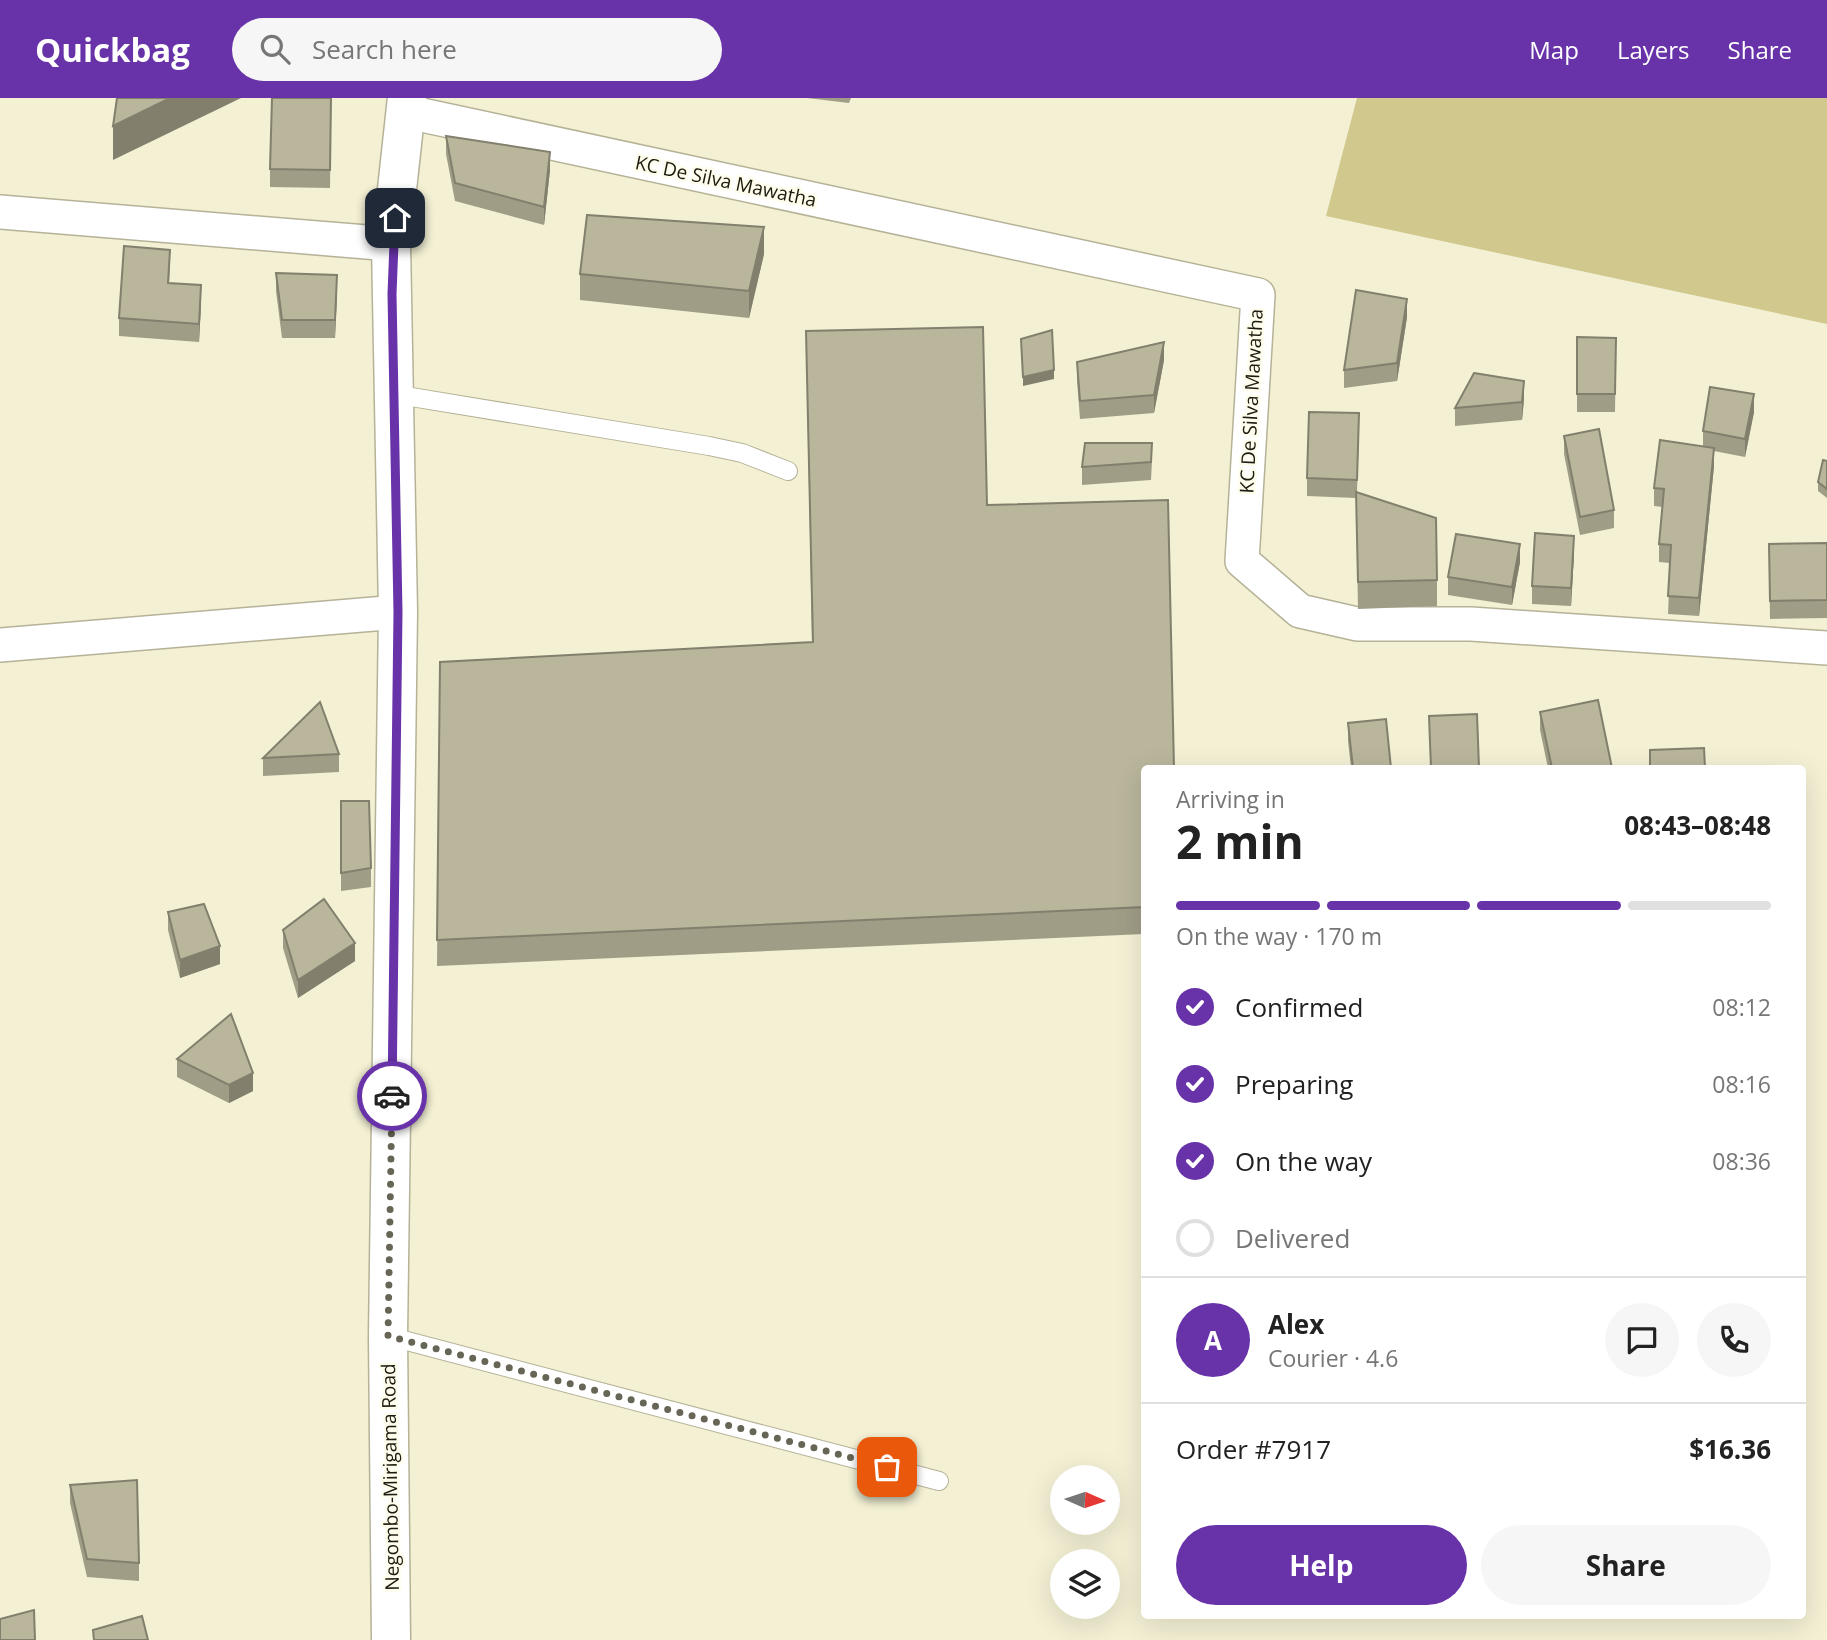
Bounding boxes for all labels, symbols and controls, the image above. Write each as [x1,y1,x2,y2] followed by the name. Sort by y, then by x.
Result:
[232,18,722,81] search box
[35,27,190,72] text: Quickbag
[256,30,294,68] icon: search
[312,31,457,67] text: Search here
[1529,33,1579,66] text: Map
[1617,33,1690,66] text: Layers
[1728,33,1792,66] text: Share
[633,149,819,213] street label: KC De Silva Mawatha
[365,188,425,248] pin
[376,199,414,237] icon: home
[1233,308,1269,494] street label: KC De Silva Mawatha
[1176,783,1285,815] text: Arriving in
[1624,807,1771,843] text: 08:43–08:48
[1176,810,1304,872] text: 2 min
[1176,920,1382,952] text: On the way · 170 m
[1176,988,1214,1026] icon: check
[1235,989,1363,1025] text: Confirmed
[1712,991,1771,1023] text: 08:12
[357,1061,427,1131] courier
[1176,1065,1214,1103] icon: check
[1235,1066,1353,1102] text: Preparing
[1712,1068,1771,1100] text: 08:16
[373,1077,411,1115] icon: car
[1176,1142,1214,1180] icon: check
[1235,1143,1372,1179] text: On the way
[1712,1145,1771,1177] text: 08:36
[1235,1220,1350,1256] text: Delivered
[1605,1303,1679,1377] button: chat
[1697,1303,1771,1377] button: phone
[1268,1306,1324,1342] text: Alex
[1204,1322,1222,1358] text: A
[1268,1342,1398,1374] text: Courier · 4.6
[375,1363,405,1591] street label: Negombo-Mirigama Road
[1176,1431,1331,1467] text: Order #7917
[1689,1431,1771,1467] text: $16.36
[857,1437,917,1497] pin
[868,1448,906,1486] icon: bag
[1050,1465,1120,1535] north arrow
[1050,1465,1120,1619] map controls
[1176,1525,1467,1605] button: Help
[1481,1525,1771,1605] button: Share
[1050,1549,1120,1619] button: layers

